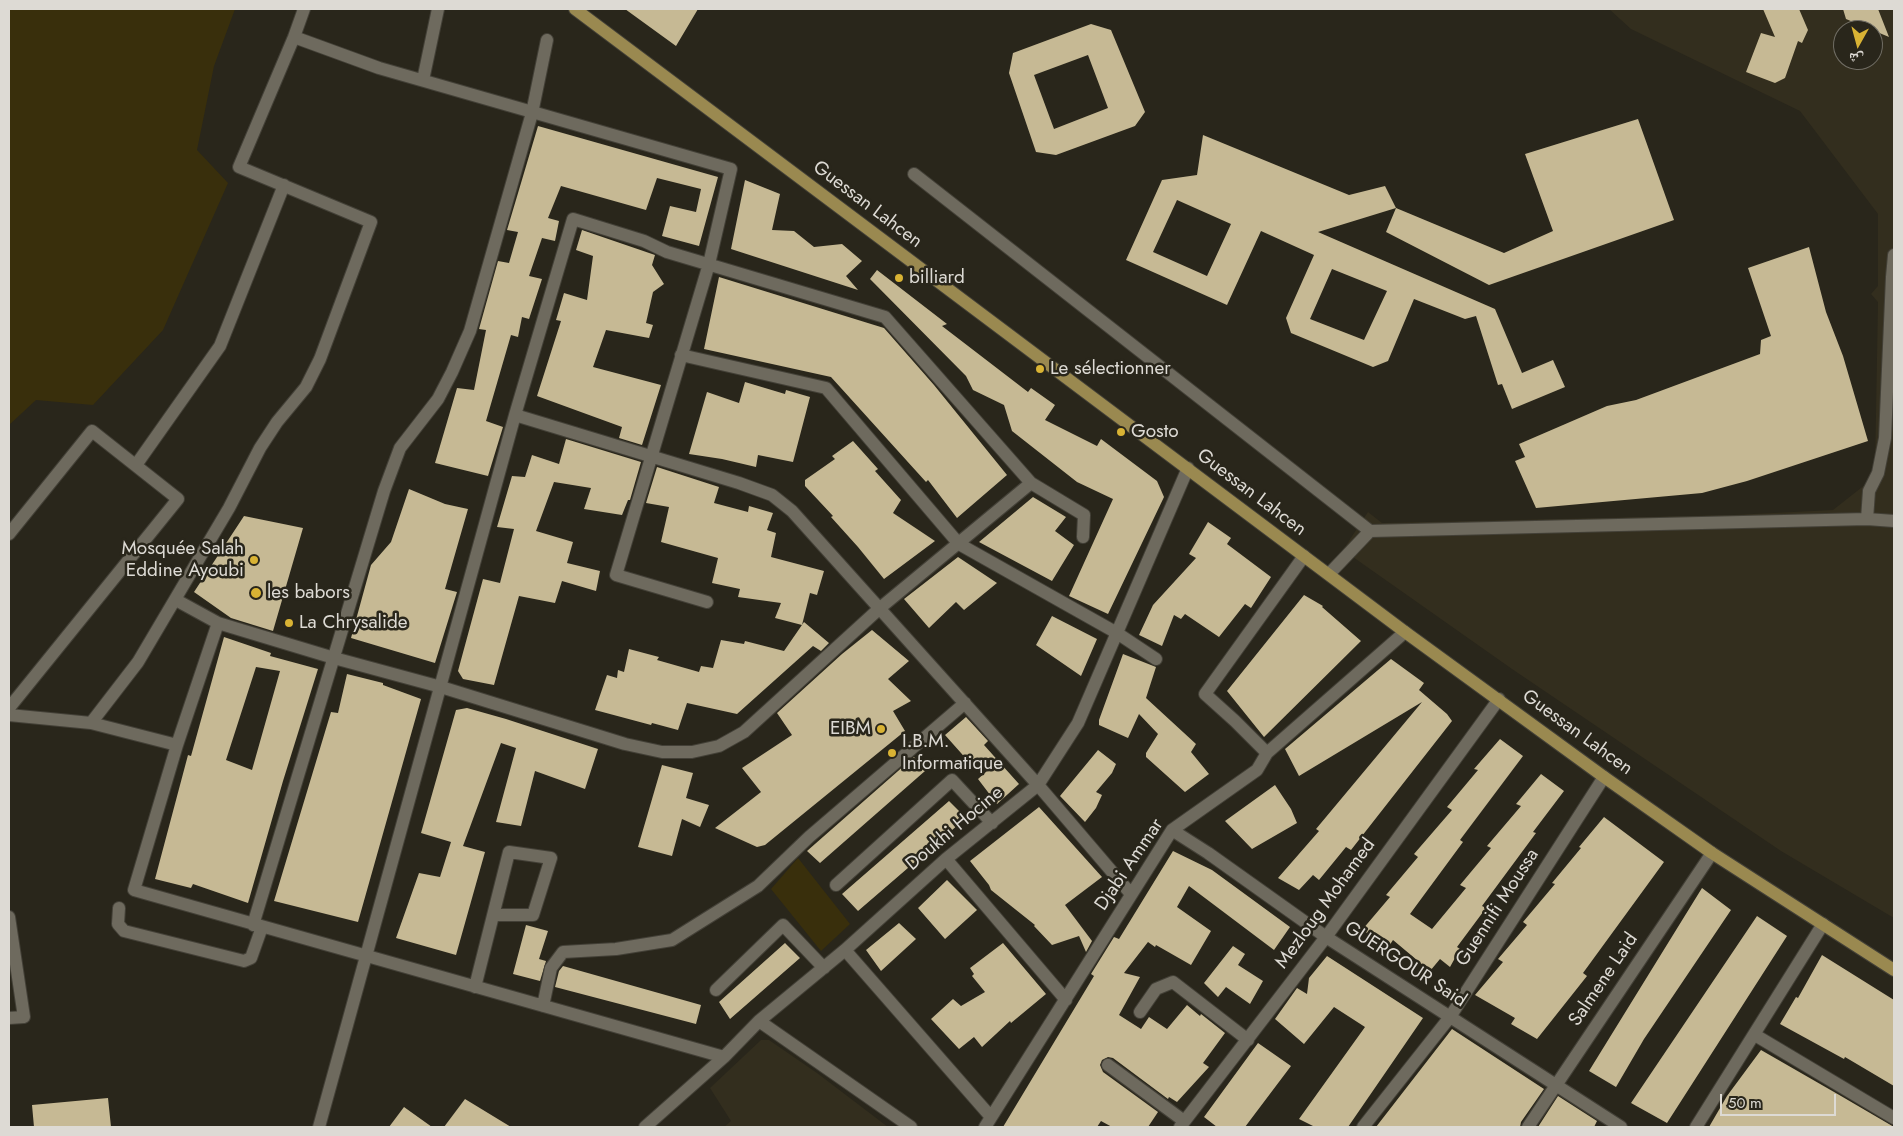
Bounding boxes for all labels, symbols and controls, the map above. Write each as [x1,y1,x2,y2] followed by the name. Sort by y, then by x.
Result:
[1833,20,1883,70] north arrow
[1848,48,1865,70] text: ش
[808,156,926,254] street label: Guessan Lahcen
[909,267,965,289] place label: billiard
[893,272,905,284] marker: billiard
[1050,358,1171,380] place label: Le sélectionner
[1034,363,1046,375] marker: Le sélectionner
[1131,421,1179,443] place label: Gosto
[1115,426,1127,438] marker: Gosto
[1192,444,1310,542] street label: Guessan Lahcen
[121,538,244,582] place label: Mosquée Salah Eddine Ayoubi
[248,554,260,566] marker: Mosquée Salah Eddine Ayoubi
[267,582,350,604] place label: les babors
[249,586,263,600] marker: les babors
[299,612,408,634] place label: La Chrysalide
[283,617,295,629] marker: La Chrysalide
[1517,685,1637,781] street label: Guessan Lahcen
[830,718,871,740] place label: EIBM
[875,723,887,735] marker: EIBM
[902,731,1003,775] place label: I.B.M. Informatique
[886,747,898,759] marker: I.B.M. Informatique
[902,782,1008,876] street label: Doukhi Hocine
[1091,815,1169,915] street label: Djabi Ammar
[1271,835,1381,973] street label: Mezloug Mohamed
[1452,845,1544,971] street label: Guennifi Moussa
[1340,917,1470,1013] street label: GUERGOUR Said
[1565,929,1643,1031] street label: Salmene Laid
[1723,1084,1839,1116] scale bar
[1728,1092,1762,1114] text: 50 m

